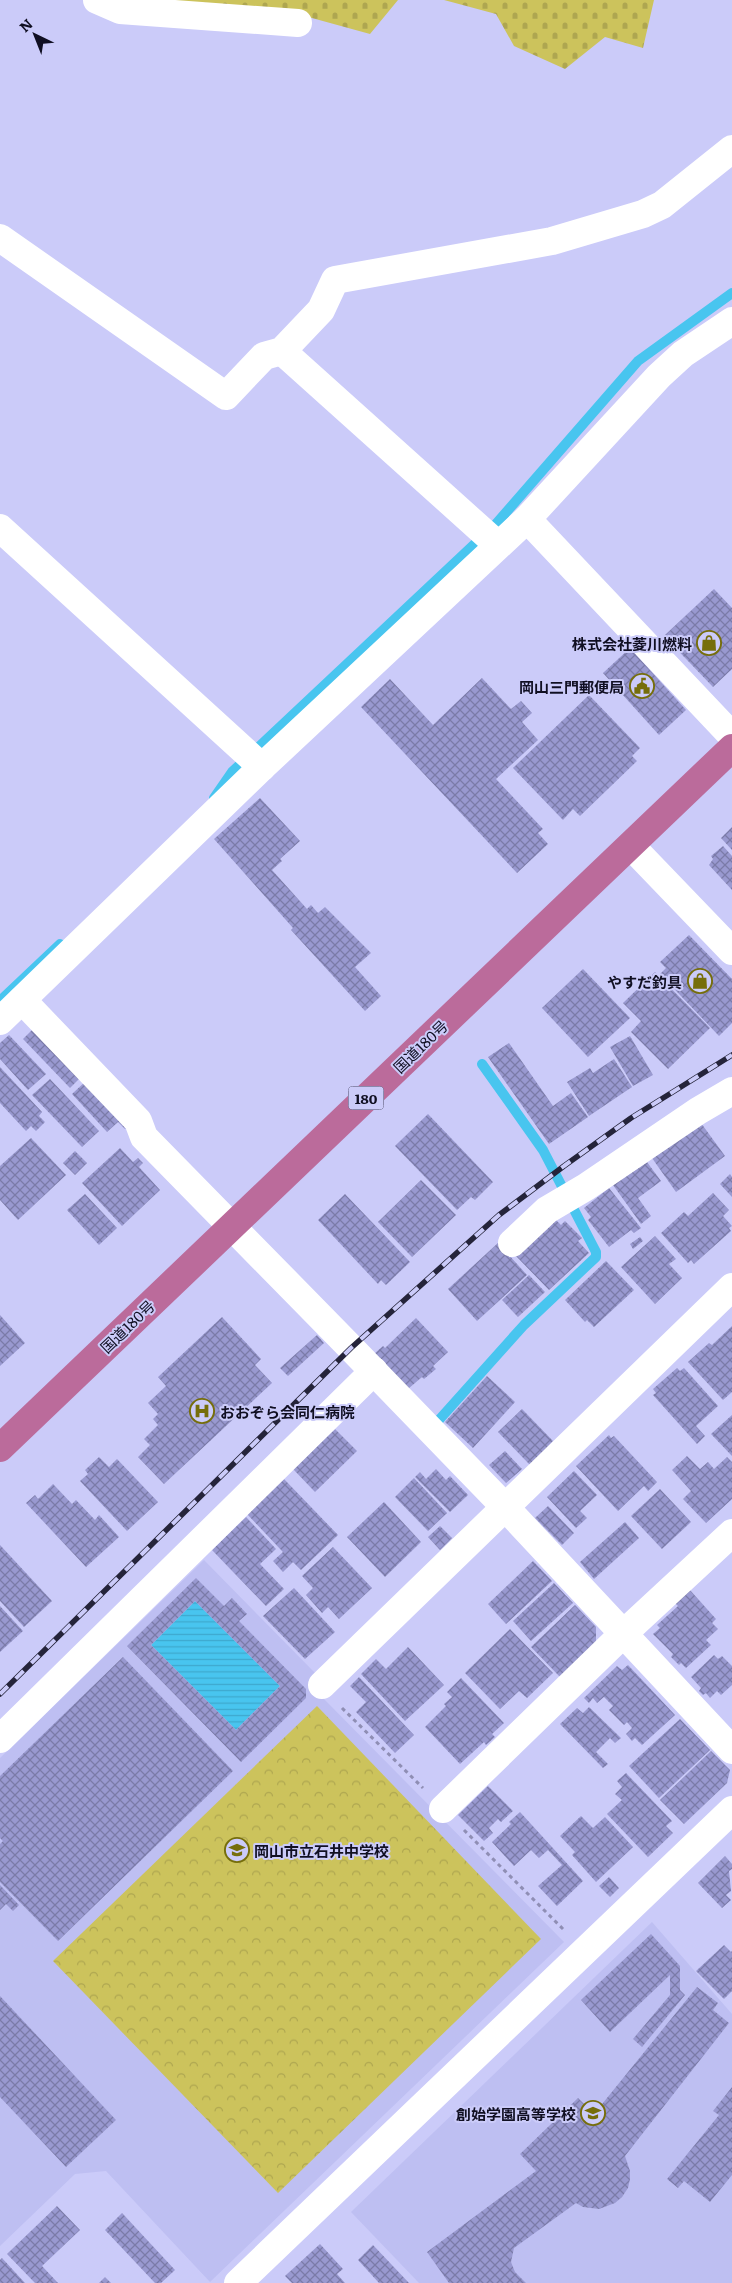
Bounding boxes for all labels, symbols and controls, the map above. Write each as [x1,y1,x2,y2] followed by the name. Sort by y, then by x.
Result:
[10,10,60,60] north arrow
[14,13,37,36] text: N
[696,630,722,656] shop icon: 株式会社菱川燃料
[572,632,692,655] place label: 株式会社菱川燃料
[629,673,655,699] public building icon: 岡山三門郵便局
[519,675,624,698] place label: 岡山三門郵便局
[687,968,713,994] shop icon: やすだ釣具
[607,970,682,993] place label: やすだ釣具
[388,1014,452,1078] street label: 国道180号
[348,1086,384,1110] road number: 180
[95,1294,159,1358] street label: 国道180号
[189,1398,215,1424] hospital icon: おおぞら会同仁病院
[220,1400,355,1423] place label: おおぞら会同仁病院
[224,1837,250,1863] school or university icon: 岡山市立石井中学校
[254,1839,389,1862] place label: 岡山市立石井中学校
[580,2100,606,2126] school or university icon: 創始学園高等学校
[456,2102,576,2125] place label: 創始学園高等学校

